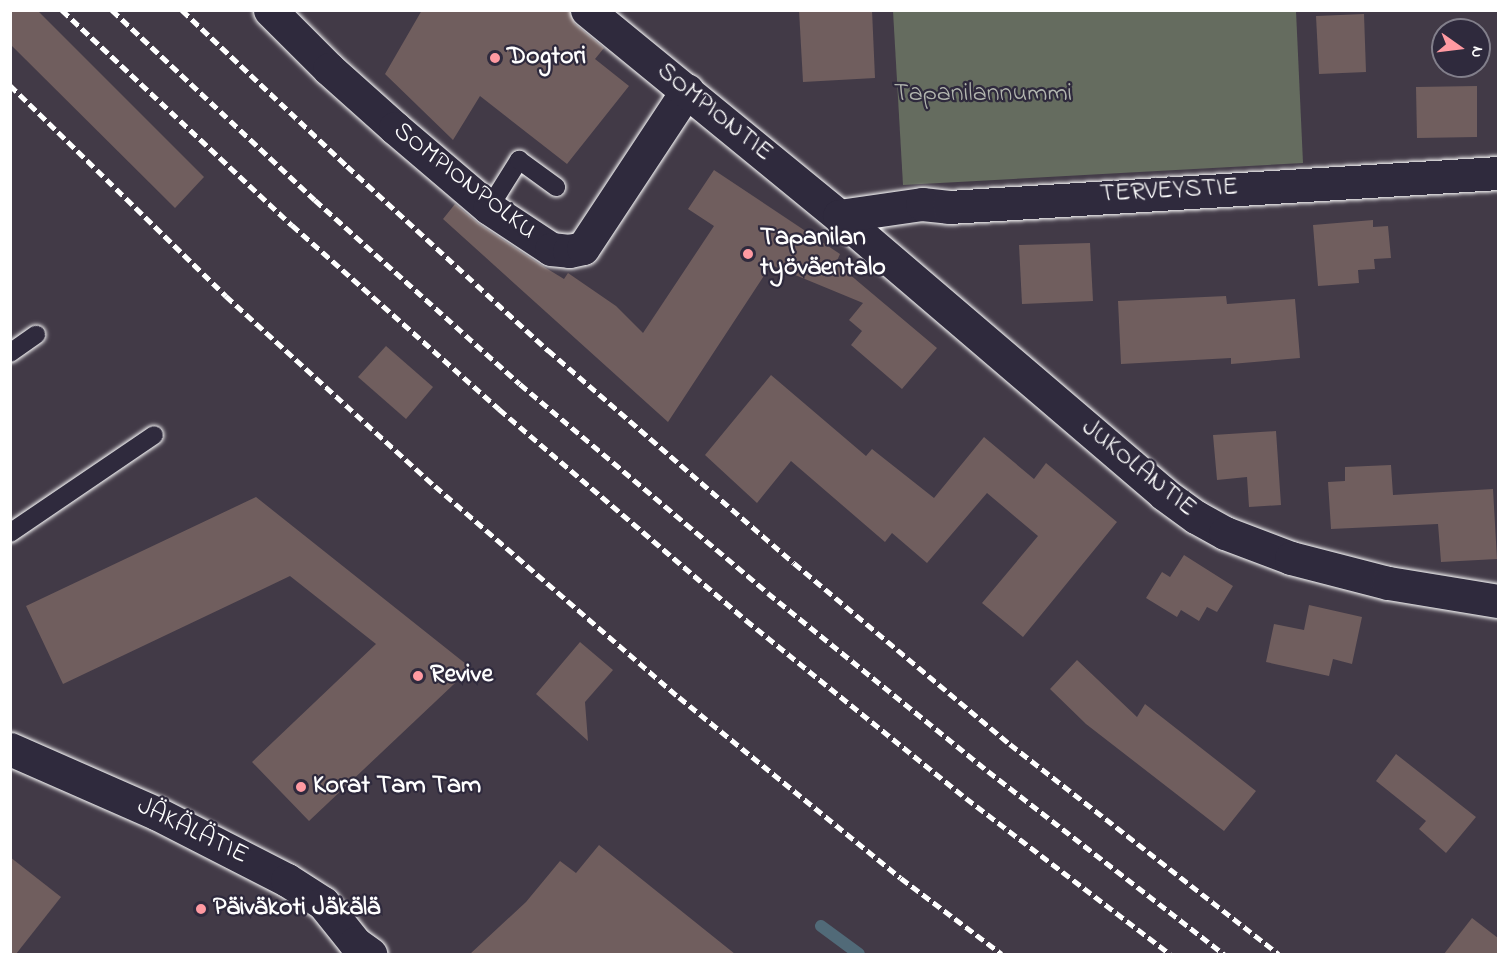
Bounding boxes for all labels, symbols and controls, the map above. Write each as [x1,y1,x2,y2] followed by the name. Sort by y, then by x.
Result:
[1431,18,1491,78] north arrow
[507,42,586,74] place label: Dogtori
[1464,44,1489,60] text: N
[488,51,502,65] marker: Dogtori
[650,57,778,169] street label: SOMPIONTIE
[894,79,1072,111] park label: Tapanilannummi
[386,116,542,248] street label: SOMPIONPOLKU
[1099,173,1239,211] street label: TERVEYSTIE
[760,223,886,284] place label: Tapanilan työväentalo
[741,247,755,261] marker: Tapanilan työväentalo
[1074,413,1202,525] street label: JUKOLANTIE
[430,660,493,692] place label: Revive
[411,669,425,683] marker: Revive
[313,771,481,803] place label: Korat Tam Tam
[294,780,308,794] marker: Korat Tam Tam
[131,792,253,872] street label: JÄKÄLÄTIE
[213,893,380,925] place label: Päiväkoti Jäkälä
[194,902,208,916] marker: Päiväkoti Jäkälä

